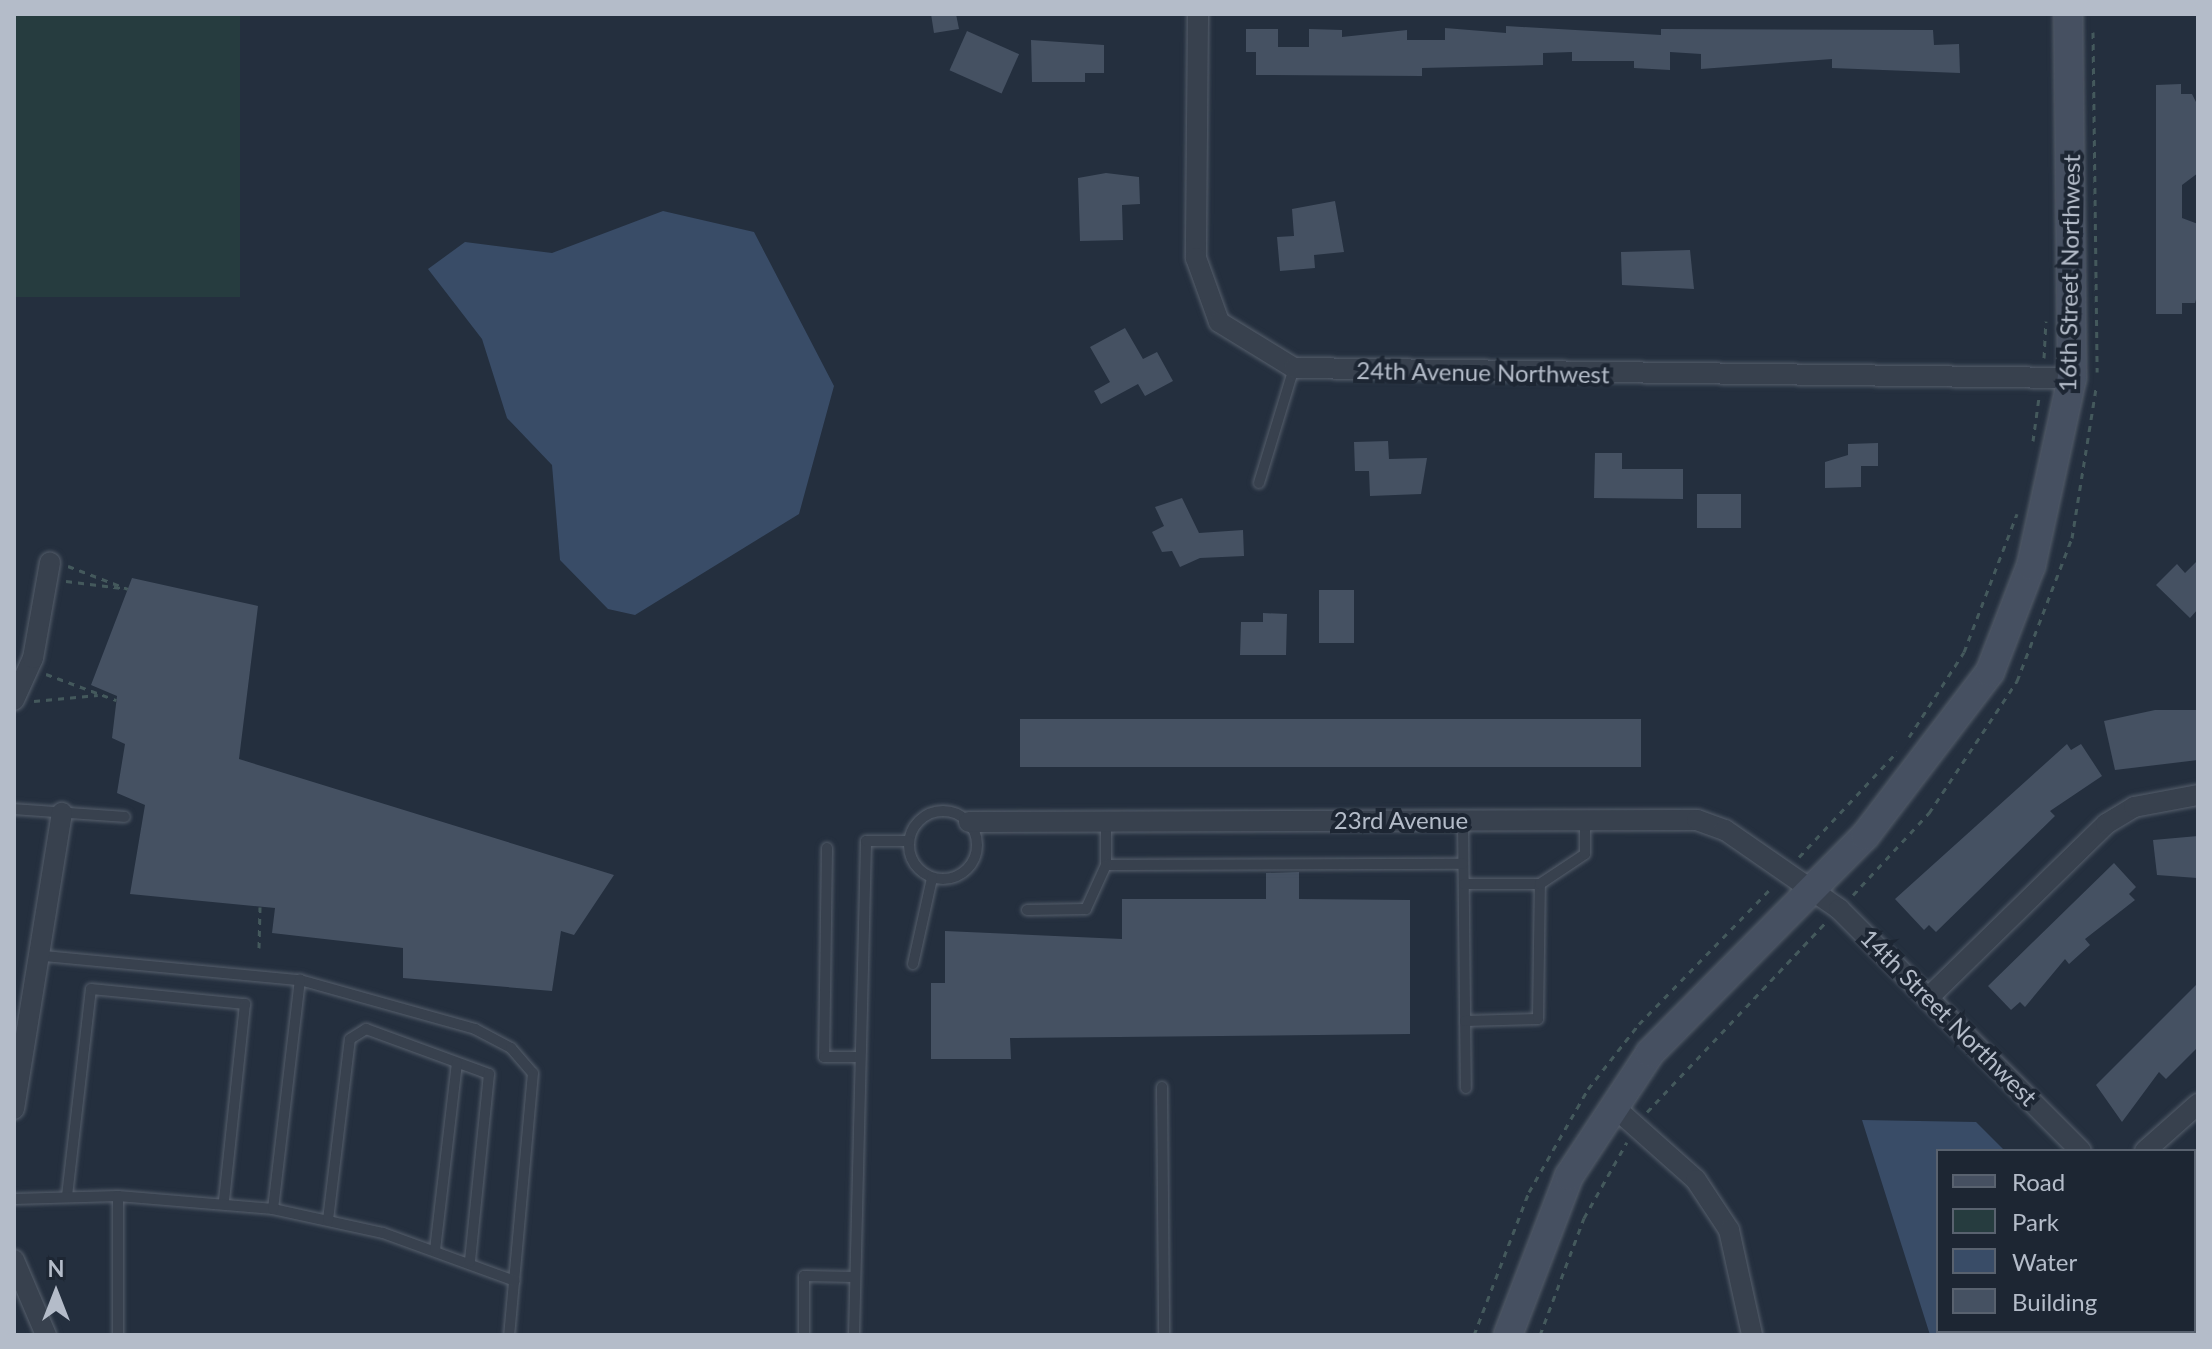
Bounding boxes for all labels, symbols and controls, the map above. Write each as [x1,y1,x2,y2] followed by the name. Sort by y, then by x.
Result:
[2053,154,2085,392] street label: 16th Street Northwest
[1356,355,1610,389] street label: 24th Avenue Northwest
[1333,806,1469,834] street label: 23rd Avenue
[1855,923,2043,1111] street label: 14th Street Northwest
[1936,1149,2196,1333] legend
[2012,1167,2065,1196] text: Road
[2012,1207,2059,1236] text: Park
[2012,1247,2077,1276] text: Water
[16,1253,96,1333] north arrow
[48,1255,64,1282] text: N
[2012,1287,2097,1316] text: Building

